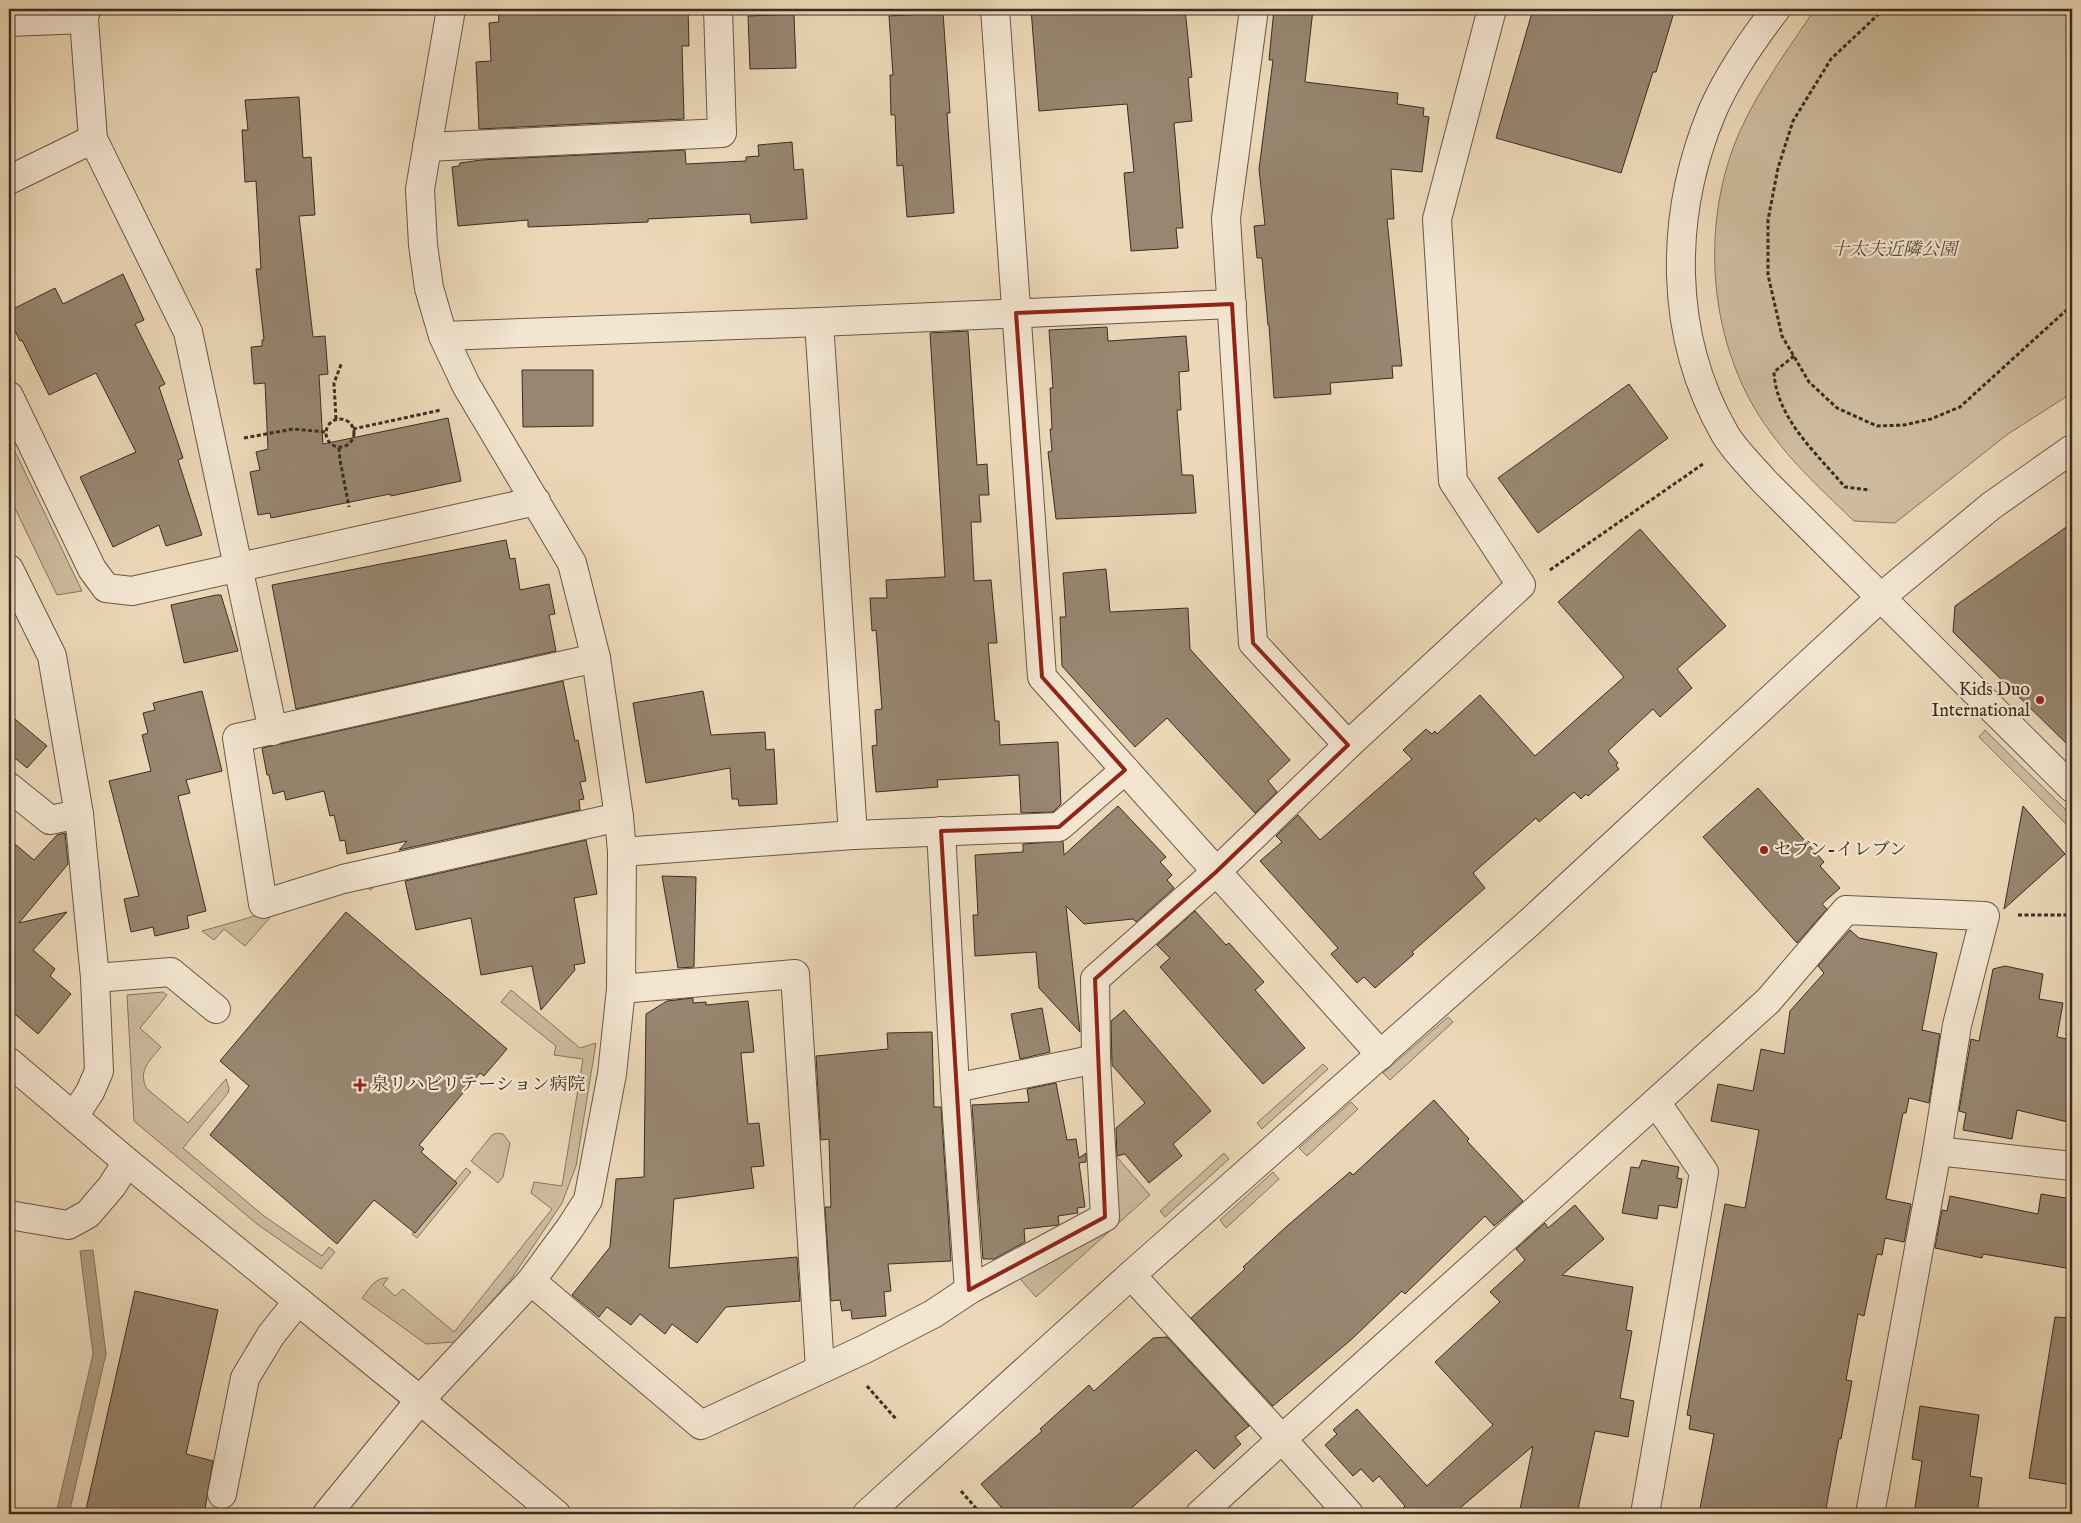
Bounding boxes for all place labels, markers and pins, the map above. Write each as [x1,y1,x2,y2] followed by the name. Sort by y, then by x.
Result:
[1931,679,2030,723] place label: Kids Duo International
[2034,694,2046,706] marker: Kids Duo International
[1774,839,1907,862] place label: セブン-イレブン
[1758,844,1770,856] marker: セブン-イレブン
[371,1074,585,1097] place label: 泉リハビリテーション病院
[353,1078,367,1092] marker: 泉リハビリテーション病院

